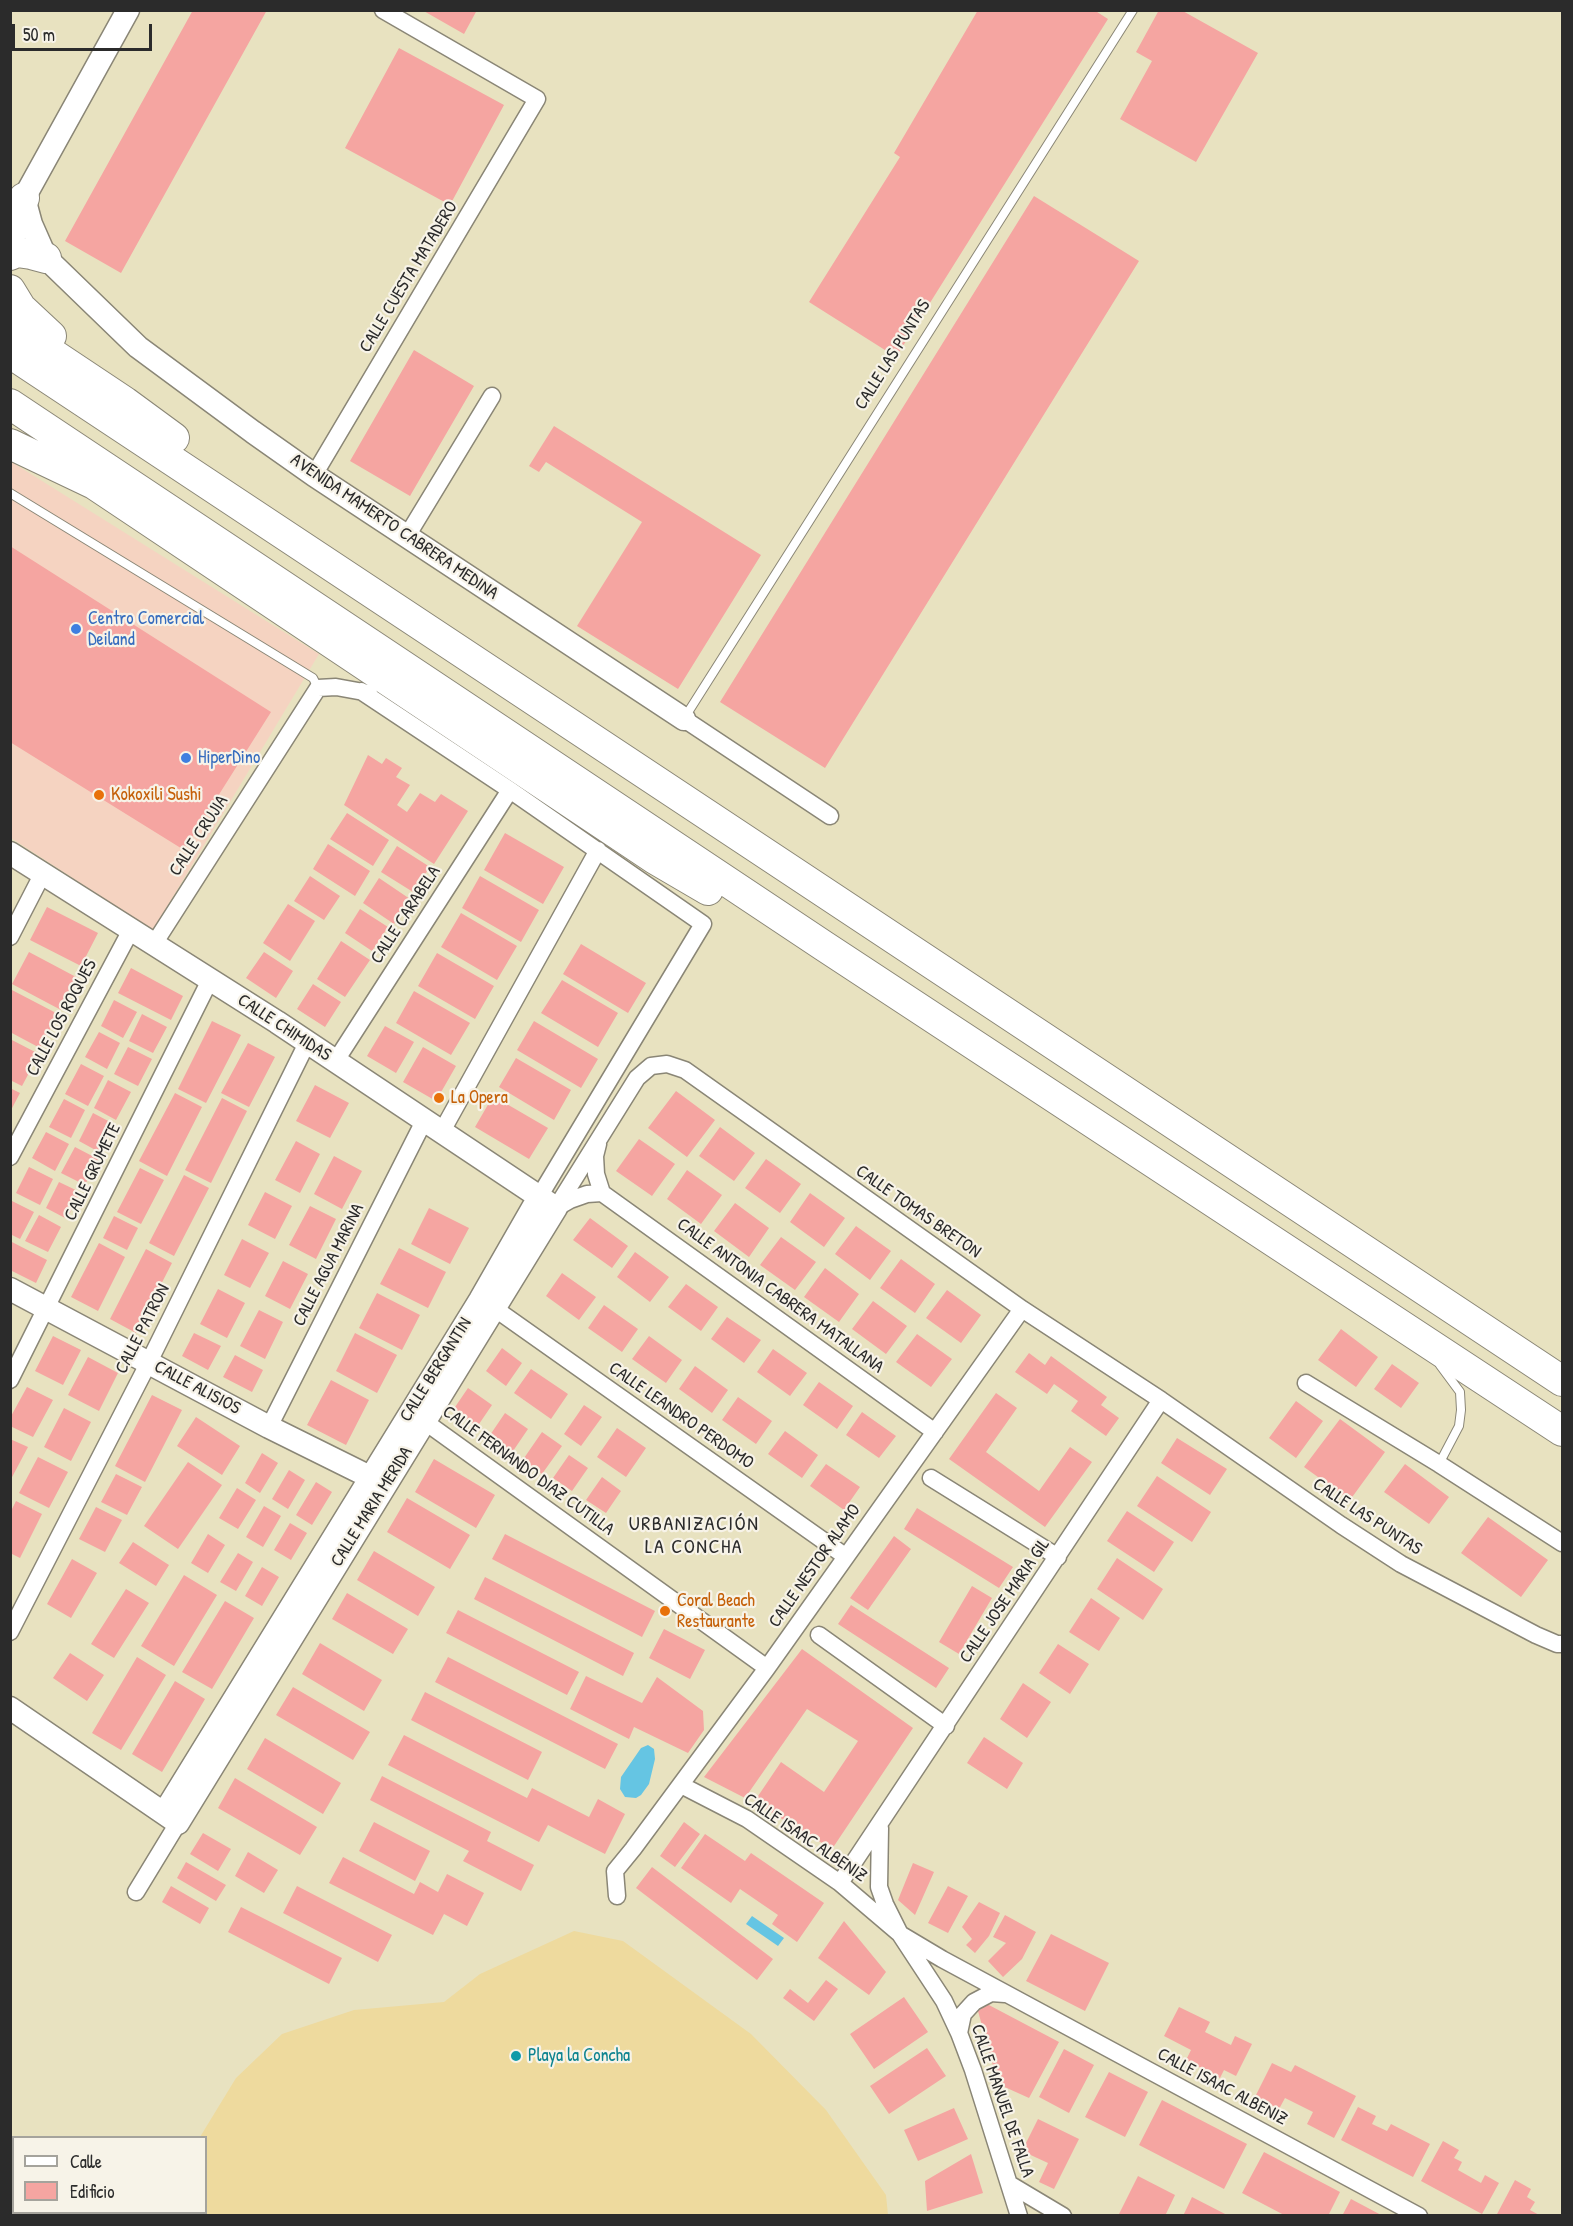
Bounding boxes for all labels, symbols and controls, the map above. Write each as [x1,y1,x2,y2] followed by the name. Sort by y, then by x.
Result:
[15,12,154,50] scale bar
[23,22,55,47] text: 50 m
[355,197,463,357] street label: CALLE CUESTA MATADERO
[851,296,935,414] street label: CALLE LAS PUNTAS
[286,449,502,605] street label: AVENIDA MAMERTO CABRERA MEDINA
[88,608,204,650] place label: Centro Comercial Deiland
[69,622,83,636] marker: Centro Comercial Deiland
[198,747,260,769] place label: HiperDino
[179,751,193,765] marker: HiperDino
[111,784,201,806] place label: Kokoxili Sushi
[92,788,106,802] marker: Kokoxili Sushi
[165,792,233,880] street label: CALLE CRUJIA
[366,862,446,968] street label: CALLE CARABELA
[22,956,102,1080] street label: CALLE LOS ROQUES
[233,990,335,1066] street label: CALLE CHIMIDAS
[451,1087,508,1109] place label: La Opera
[432,1091,446,1105] marker: La Opera
[60,1120,126,1224] street label: CALLE GRUMETE
[851,1161,985,1263] street label: CALLE TOMAS BRETON
[289,1200,369,1330] street label: CALLE AGUA MARINA
[673,1214,887,1378] street label: CALLE ANTONIA CABRERA MATALLANA
[111,1281,175,1377] street label: CALLE PATRON
[395,1314,477,1426] street label: CALLE BERGANTIN
[150,1356,244,1420] street label: CALLE ALISIOS
[604,1358,758,1474] street label: CALLE LEANDRO PERDOMO
[438,1401,618,1541] street label: CALLE FERNANDO DIAZ CUTILLA
[326,1443,418,1571] street label: CALLE MARIA MERIDA
[1308,1474,1426,1560] street label: CALLE LAS PUNTAS
[764,1500,866,1632] street label: CALLE NESTOR ALAMO
[629,1513,759,1560] district label: URBANIZACIÓN LA CONCHA
[955,1535,1055,1667] street label: CALLE JOSE MARIA GIL
[677,1590,755,1632] place label: Coral Beach Restaurante
[658,1604,672,1618] marker: Coral Beach Restaurante
[739,1789,871,1887] street label: CALLE ISAAC ALBENIZ
[966,2022,1038,2180] street label: CALLE MANUEL DE FALLA
[1153,2044,1291,2130] street label: CALLE ISAAC ALBENIZ
[528,2045,630,2067] place label: Playa la Concha
[509,2049,523,2063] marker: Playa la Concha
[12,2136,207,2214] legend
[70,2149,102,2174] text: Calle
[70,2179,114,2204] text: Edificio

